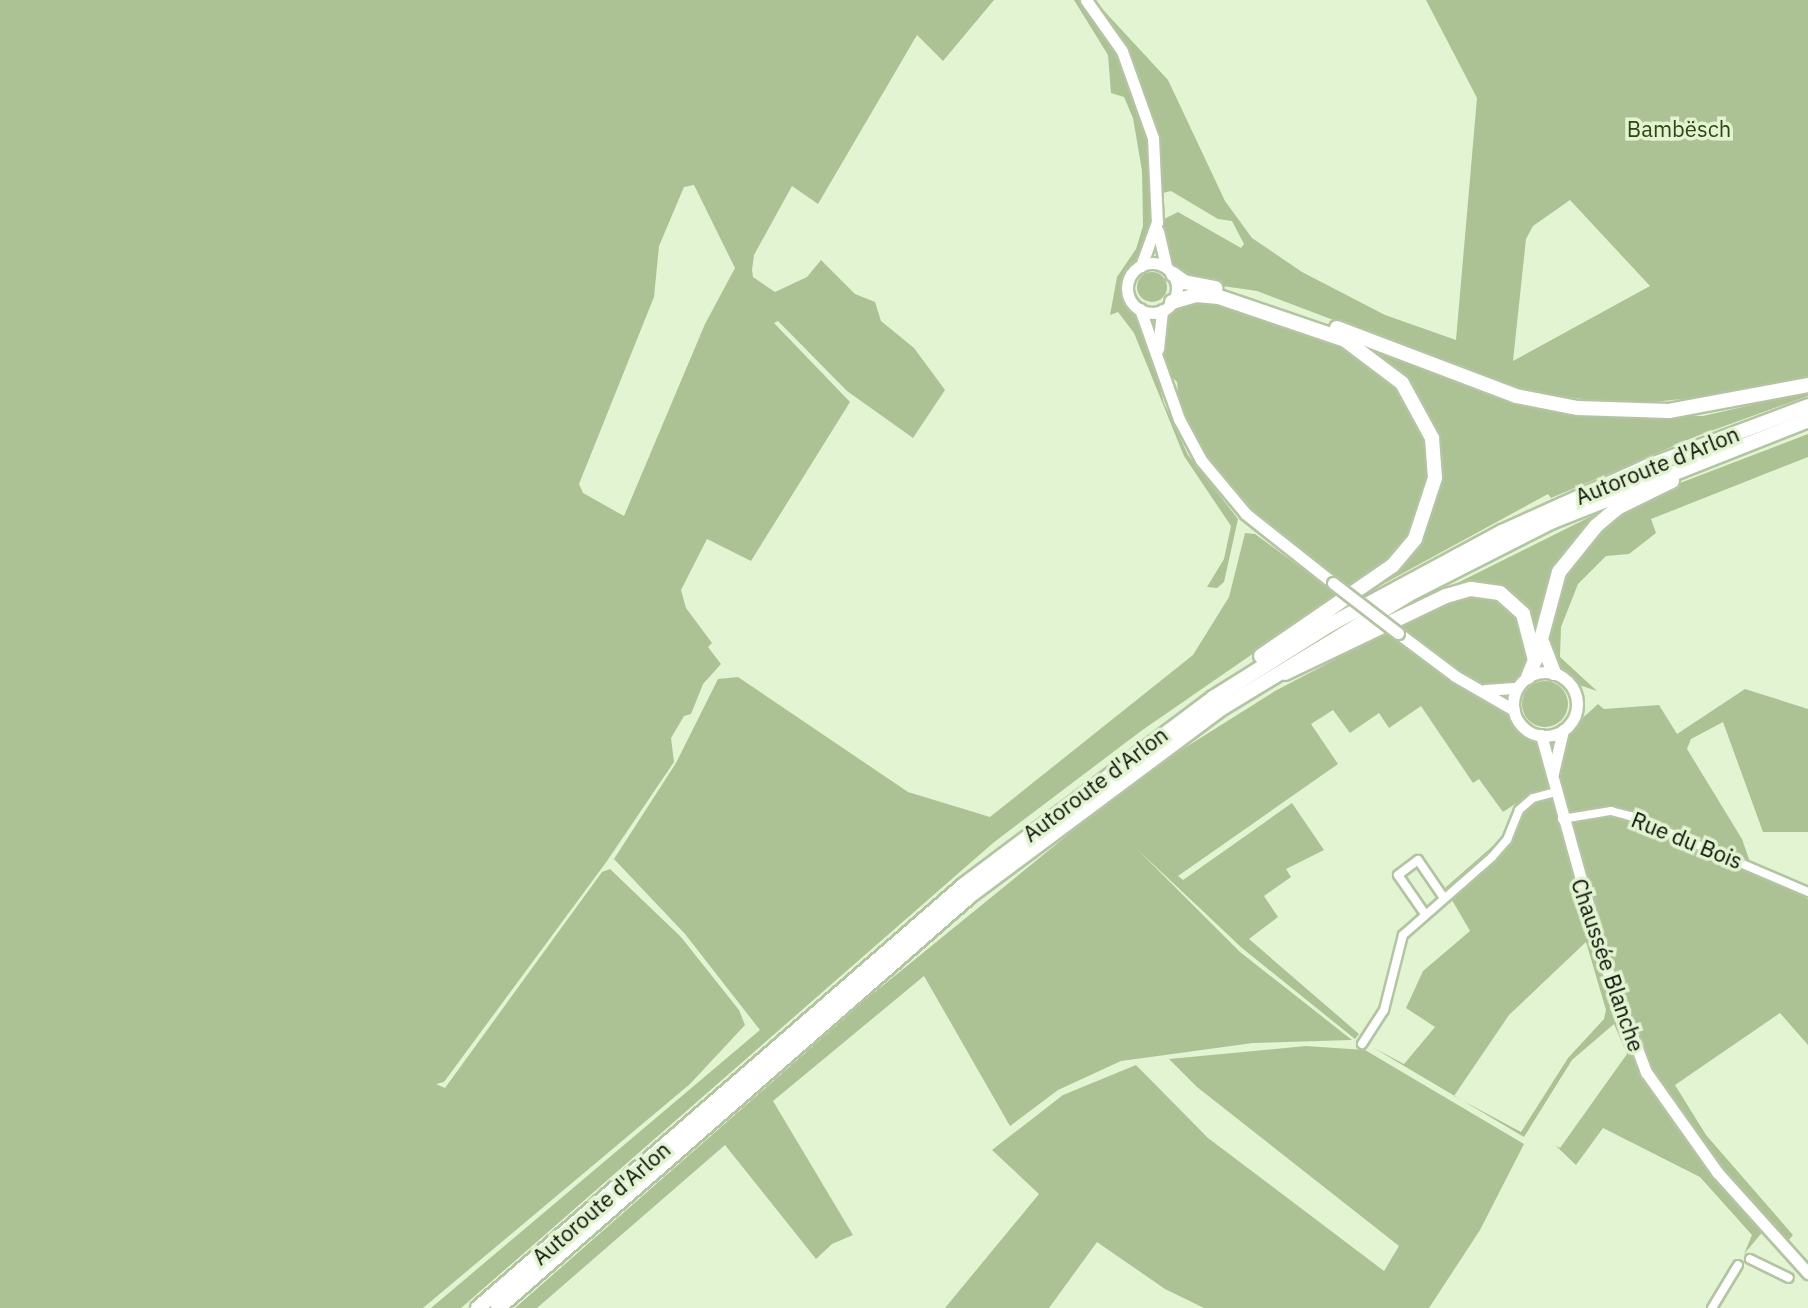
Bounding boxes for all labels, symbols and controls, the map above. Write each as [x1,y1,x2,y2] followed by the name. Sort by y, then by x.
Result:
[1627,116,1731,142] park label: Bambësch
[1571,420,1743,510] street label: Autoroute d'Arlon
[1017,721,1173,847] street label: Autoroute d'Arlon
[1628,806,1746,874] street label: Rue du Bois
[1566,875,1650,1055] street label: Chaussée Blanche
[527,1136,675,1270] street label: Autoroute d'Arlon

